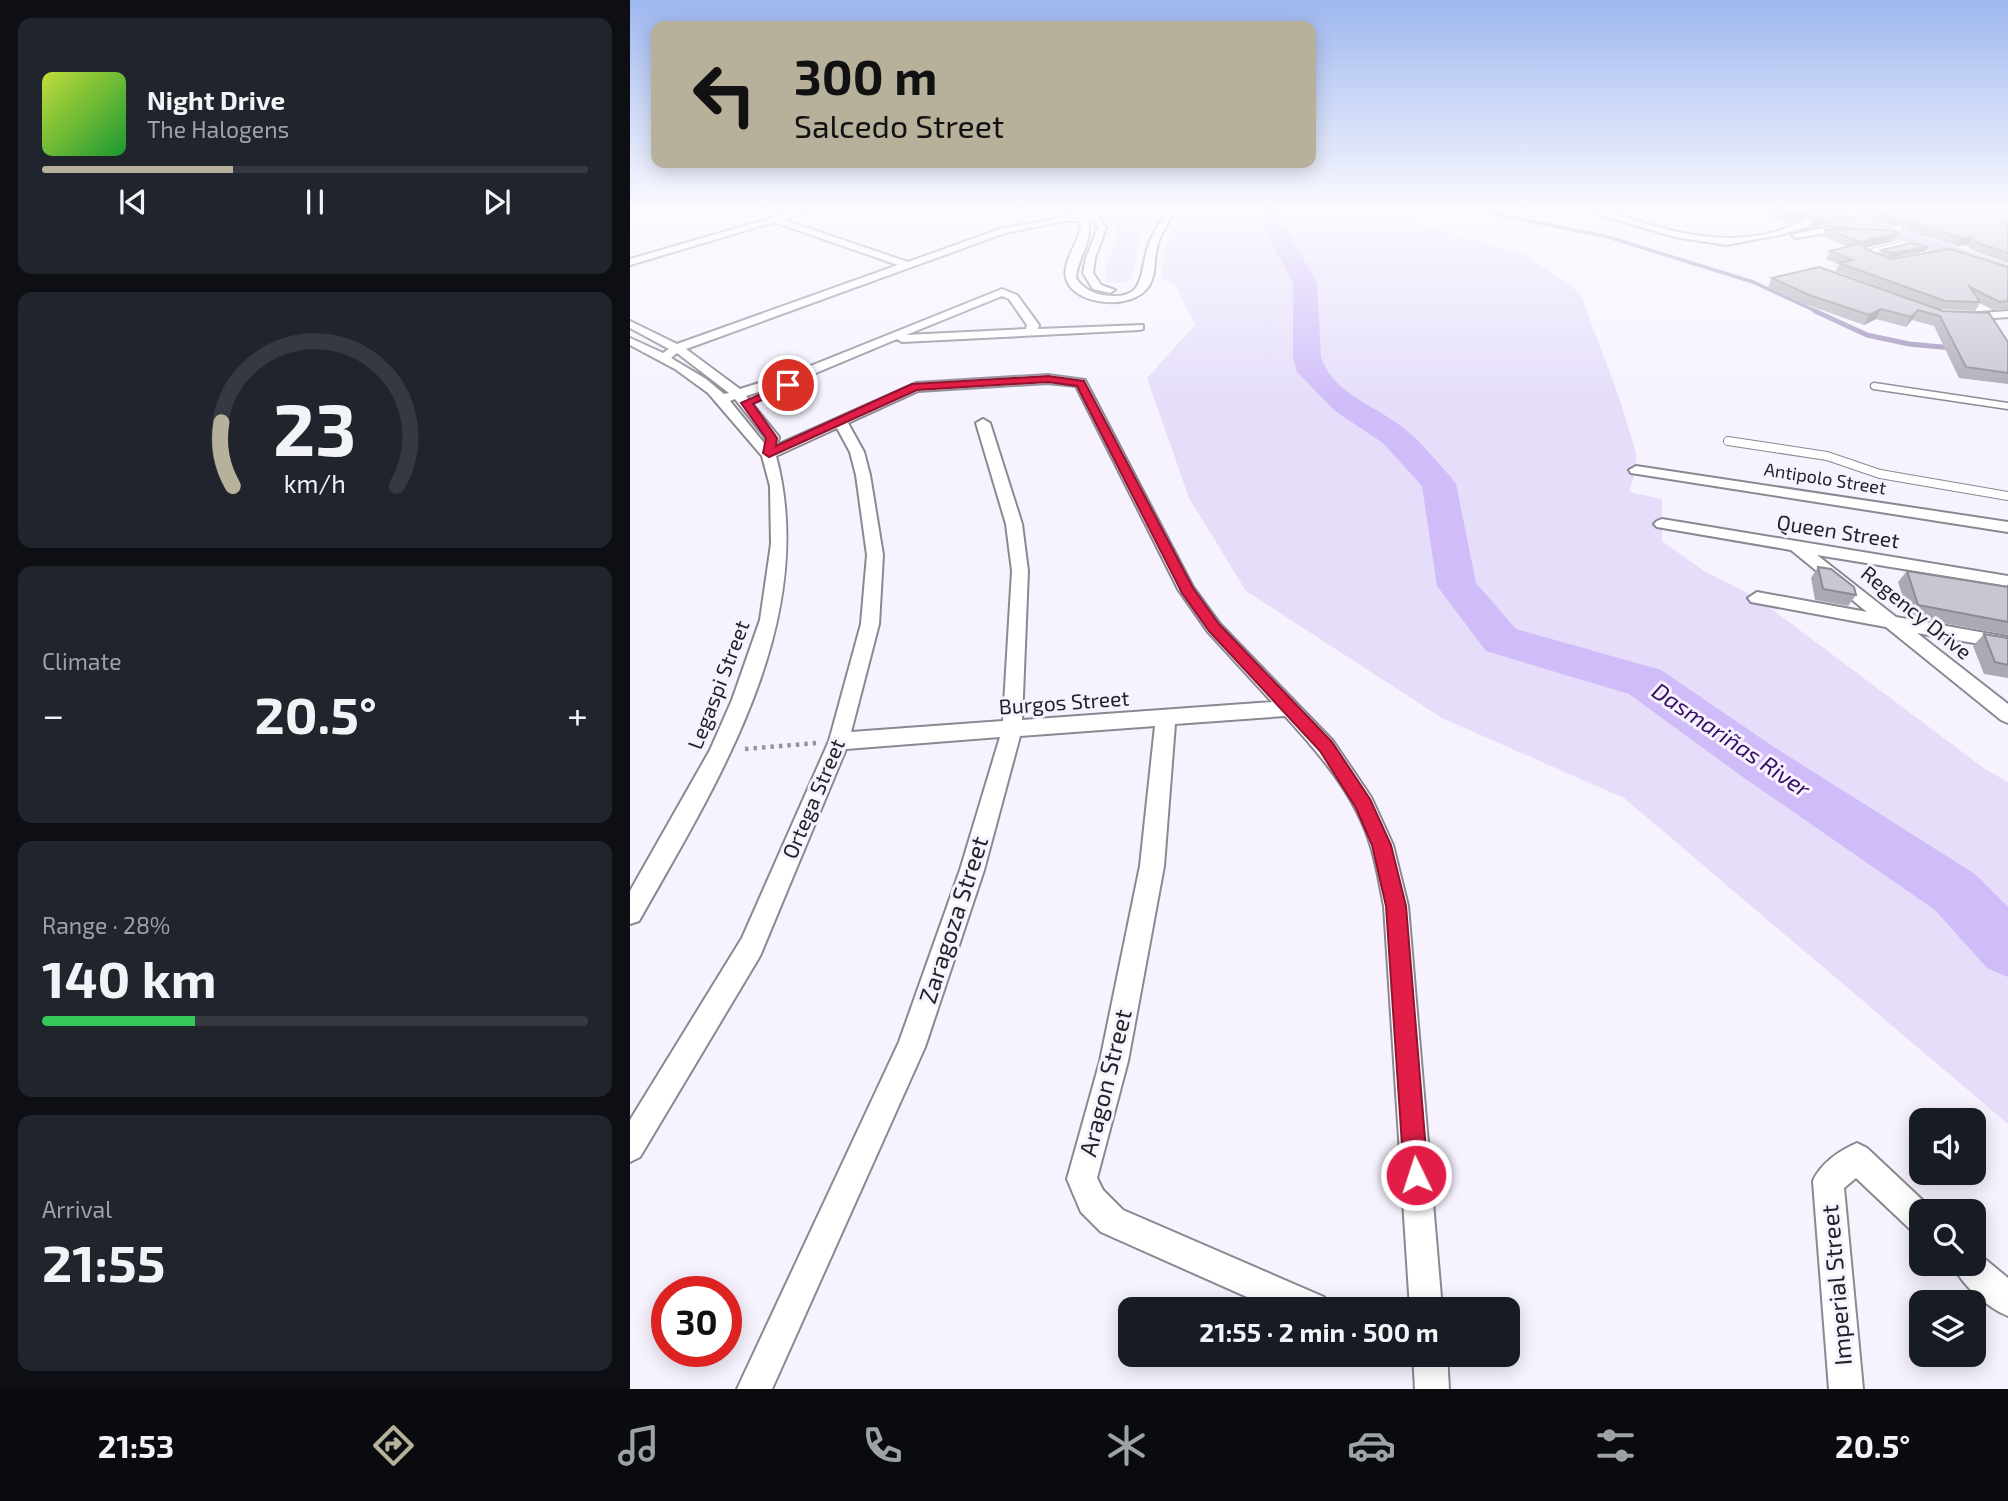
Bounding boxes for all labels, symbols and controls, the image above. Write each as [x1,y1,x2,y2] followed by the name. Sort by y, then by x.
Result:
[794,46,937,105] text: 300 m
[679,49,770,140] icon: left
[147,84,285,115] text: Night Drive
[794,106,1004,144] text: Salcedo Street
[147,115,289,143] text: The Halogens
[114,183,152,221] icon: previous
[296,183,334,221] icon: pause
[478,183,516,221] icon: next
[758,355,818,415] pin
[769,366,807,404] icon: arrive
[273,384,357,472] text: 23
[1763,458,1888,499] street label: Antipolo Street
[284,468,346,498] text: km/h
[1775,508,1901,554] street label: Queen Street
[1857,560,1977,664] street label: Regency Drive
[682,616,754,753] street label: Legaspi Street
[42,647,122,675] text: Climate
[1647,676,1817,803] water label: Dasmariñas River
[254,682,377,744] text: 20.5°
[998,684,1130,719] street label: Burgos Street
[42,691,64,737] text: −
[567,691,588,737] text: +
[776,735,849,862] street label: Ortega Street
[912,832,993,1007] street label: Zaragoza Street
[42,911,170,939] text: Range · 28%
[42,946,217,1008] text: 140 km
[1072,1006,1137,1159] street label: Aragon Street
[1909,1108,1986,1367] map controls
[1909,1108,1986,1185] button: sound
[1379,1138,1453,1212] position arrow
[42,1195,112,1223] text: Arrival
[1909,1199,1986,1276] button: search
[1814,1203,1857,1367] street label: Imperial Street
[42,1230,165,1292] text: 21:55
[651,1276,742,1367] speed limit sign: 30
[1909,1290,1986,1367] button: layers
[1199,1316,1439,1347] text: 21:55 · 2 min · 500 m
[369,1421,418,1470] icon: directions
[614,1421,663,1470] icon: music
[858,1421,907,1470] icon: phone
[1102,1421,1151,1470] icon: climate
[1347,1421,1396,1470] icon: car
[1591,1421,1640,1470] icon: filters
[98,1426,174,1464] text: 21:53
[1835,1426,1910,1464] text: 20.5°

